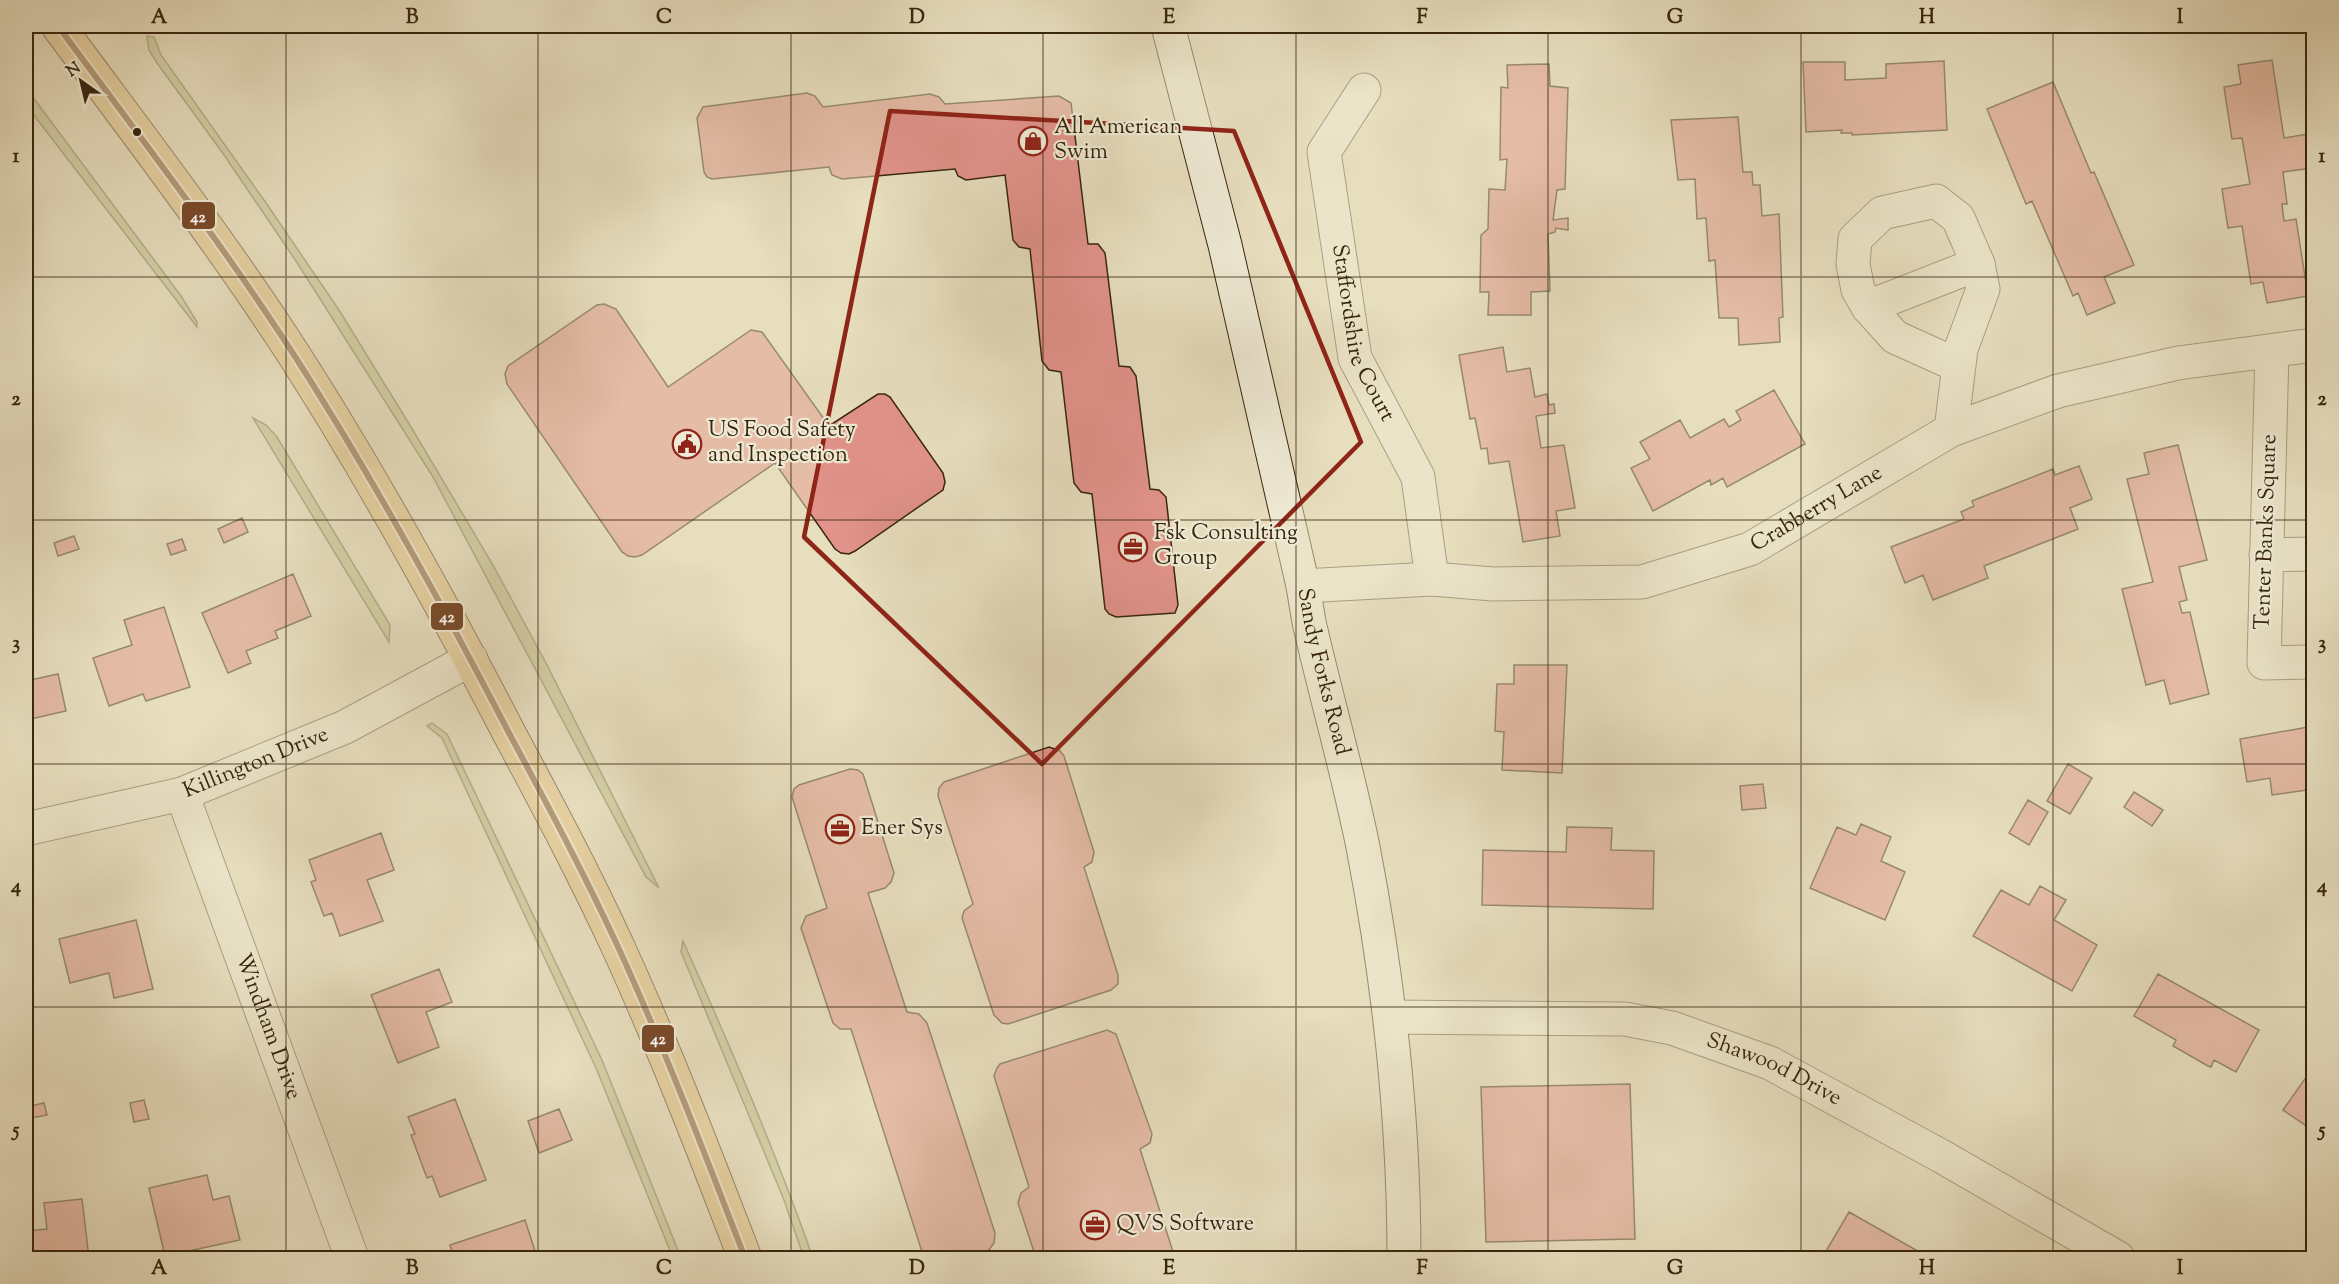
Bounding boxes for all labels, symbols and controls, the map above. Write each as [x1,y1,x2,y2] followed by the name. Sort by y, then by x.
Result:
[151,4,168,33] text: A
[406,4,419,33] text: B
[656,4,672,33] text: C
[909,4,925,33] text: D
[1163,4,1176,33] text: E
[1416,4,1428,33] text: F
[1667,4,1684,33] text: G
[1919,4,1935,33] text: H
[2177,4,2184,33] text: I
[51,51,111,111] north arrow
[62,57,86,84] text: N
[1054,112,1182,169] place label: All American Swim
[1017,125,1049,157] shop icon: All American Swim
[131,126,143,138] unlabelled marker
[13,143,20,172] text: 1
[2319,143,2326,172] text: 1
[181,201,216,230] line badge: 42
[189,207,206,230] text: 42
[1322,242,1402,428] street label: Staffordshire Court
[11,386,21,415] text: 2
[2317,386,2327,415] text: 2
[708,415,856,472] place label: US Food Safety and Inspection
[671,428,703,460] public building icon: US Food Safety and Inspection
[2248,434,2286,630] street label: Tenter Banks Square
[1745,458,1889,561] street label: Crabberry Lane
[1154,518,1298,575] place label: Fsk Consulting Group
[1117,531,1149,563] office icon: Fsk Consulting Group
[1288,586,1357,759] street label: Sandy Forks Road
[430,602,464,631] line badge: 42
[438,607,455,630] text: 42
[12,630,20,659] text: 3
[2318,630,2326,659] text: 3
[179,719,334,808] street label: Killington Drive
[824,813,856,845] office icon: Ener Sys
[861,813,943,845] place label: Ener Sys
[10,873,21,902] text: 4
[2316,873,2327,902] text: 4
[226,949,309,1104] street label: Windham Drive
[641,1024,675,1053] line badge: 42
[1702,1025,1847,1115] street label: Shawood Drive
[649,1029,666,1052] text: 42
[11,1117,20,1146] text: 5
[2317,1117,2326,1146] text: 5
[1079,1209,1111,1241] office icon: QVS Software
[1116,1209,1254,1241] place label: QVS Software
[151,1255,168,1284] text: A
[406,1255,419,1284] text: B
[656,1255,672,1284] text: C
[909,1255,925,1284] text: D
[1163,1255,1176,1284] text: E
[1416,1255,1428,1284] text: F
[1667,1255,1684,1284] text: G
[1919,1255,1935,1284] text: H
[2177,1255,2184,1284] text: I

